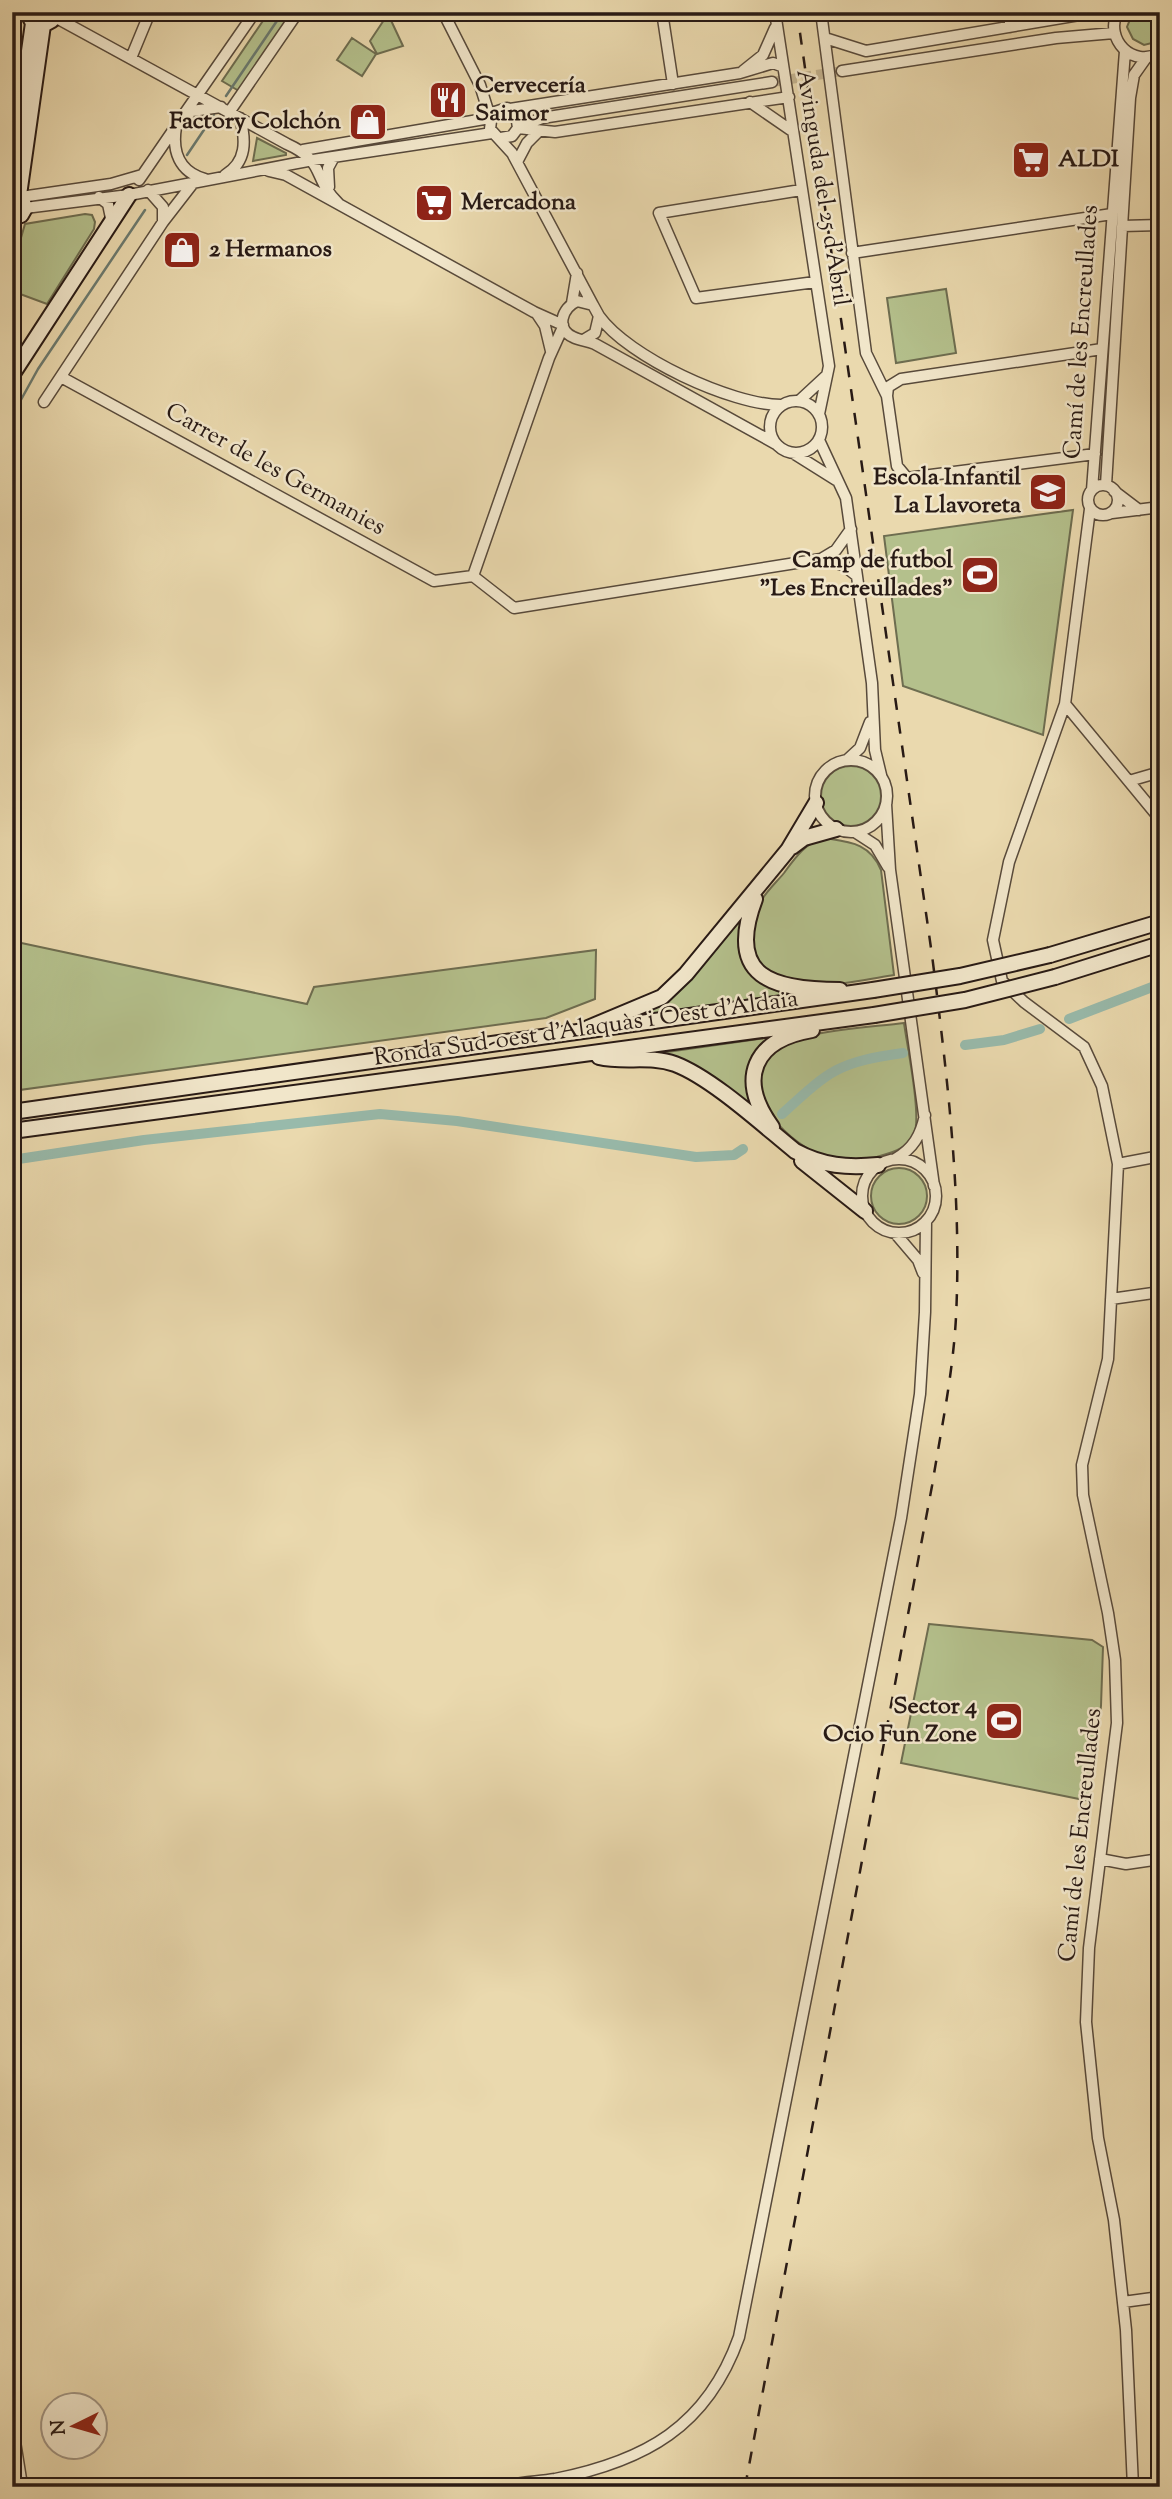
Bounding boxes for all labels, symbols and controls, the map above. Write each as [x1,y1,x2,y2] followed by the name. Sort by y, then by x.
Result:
[786,67,858,309] street label: Avinguda del 25 d'Abril
[475,69,587,131] place label: Cervecería Saimor
[427,79,469,121] restaurant icon: Cervecería Saimor
[347,101,389,143] shop icon: Factory Colchón
[169,105,342,139] place label: Factory Colchón
[1010,139,1052,181] supermarket icon: ALDI
[1058,143,1119,177] place label: ALDI
[413,182,455,224] supermarket icon: Mercadona
[461,186,577,220] place label: Mercadona
[1056,204,1108,460] street label: Camí de les Encreullades
[161,229,203,271] shop icon: 2 Hermanos
[209,233,332,267] place label: 2 Hermanos
[159,395,391,545] street label: Carrer de les Germanies
[873,461,1022,523] place label: Escola Infantil La Llavoreta
[1027,471,1069,513] school or university icon: Escola Infantil La Llavoreta
[759,544,953,606] place label: Camp de futbol "Les Encreullades"
[959,554,1001,596] sports icon: Camp de futbol "Les Encreullades"
[372,982,800,1076] street label: Ronda Sud-oest d'Alaquàs i Oest d'Aldaia
[823,1690,977,1752] place label: Sector 4 Ocio Fun Zone
[983,1700,1025,1742] sports icon: Sector 4 Ocio Fun Zone
[1051,1706,1111,1964] street label: Camí de les Encreullades
[38,2390,108,2460] north arrow
[45,2419,74,2436] text: N

